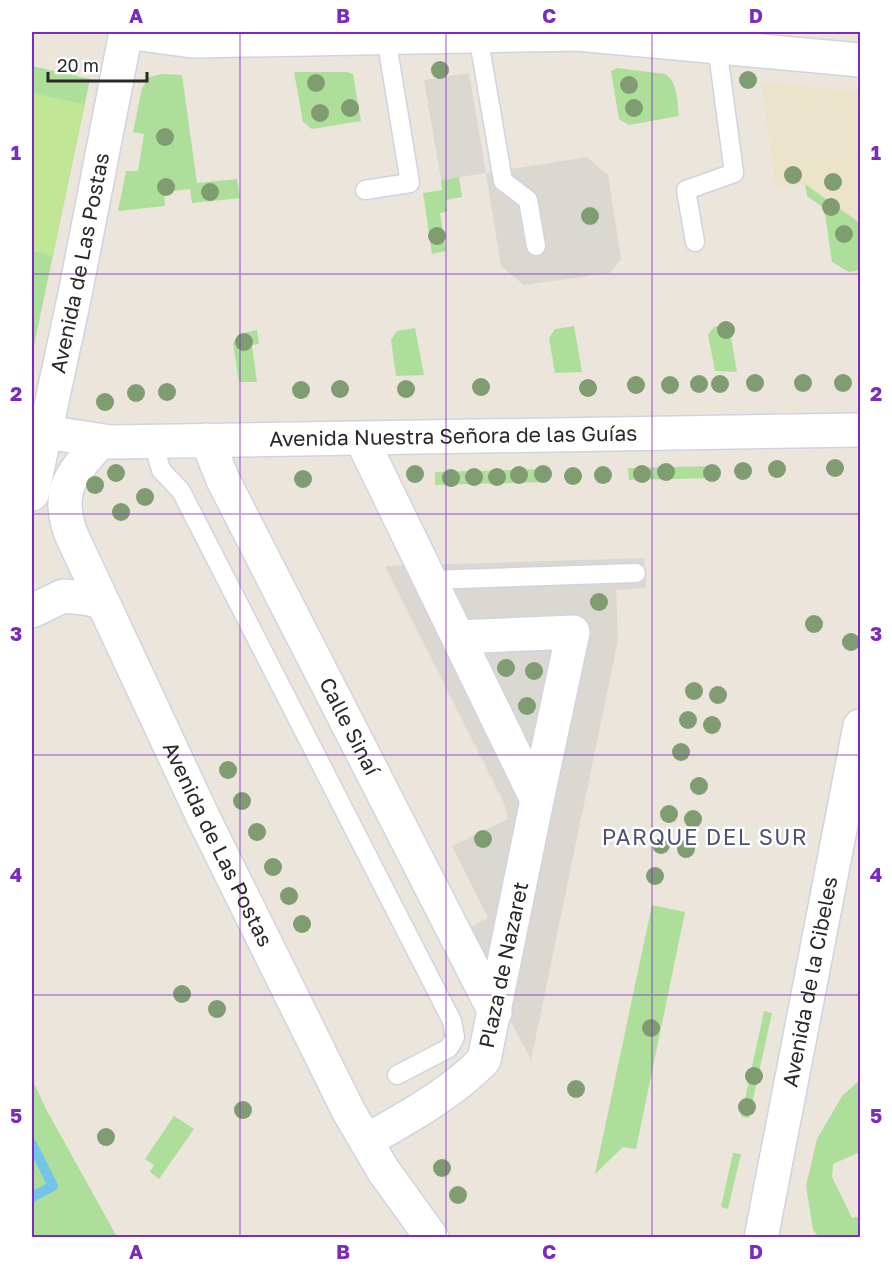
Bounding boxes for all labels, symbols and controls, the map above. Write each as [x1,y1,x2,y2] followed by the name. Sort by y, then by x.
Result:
[129,3,143,27] text: A
[336,3,350,27] text: B
[542,3,556,27] text: C
[749,3,763,27] text: D
[48,45,147,83] scale bar
[57,54,99,76] text: 20 m
[11,140,21,164] text: 1
[871,140,881,164] text: 1
[44,150,114,376] street label: Avenida de Las Postas
[10,381,22,405] text: 2
[870,381,882,405] text: 2
[269,420,638,451] street label: Avenida Nuestra Señora de las Guías
[10,621,22,645] text: 3
[870,621,882,645] text: 3
[314,673,386,781] street label: Calle Sinaí
[158,737,279,951] street label: Avenida de Las Postas
[602,823,808,850] district label: PARQUE DEL SUR
[10,862,22,886] text: 4
[870,862,882,886] text: 4
[776,874,843,1089] street label: Avenida de la Cibeles
[473,879,533,1050] street label: Plaza de Nazaret
[10,1103,22,1127] text: 5
[870,1103,882,1127] text: 5
[129,1239,143,1263] text: A
[336,1239,350,1263] text: B
[542,1239,556,1263] text: C
[749,1239,763,1263] text: D

